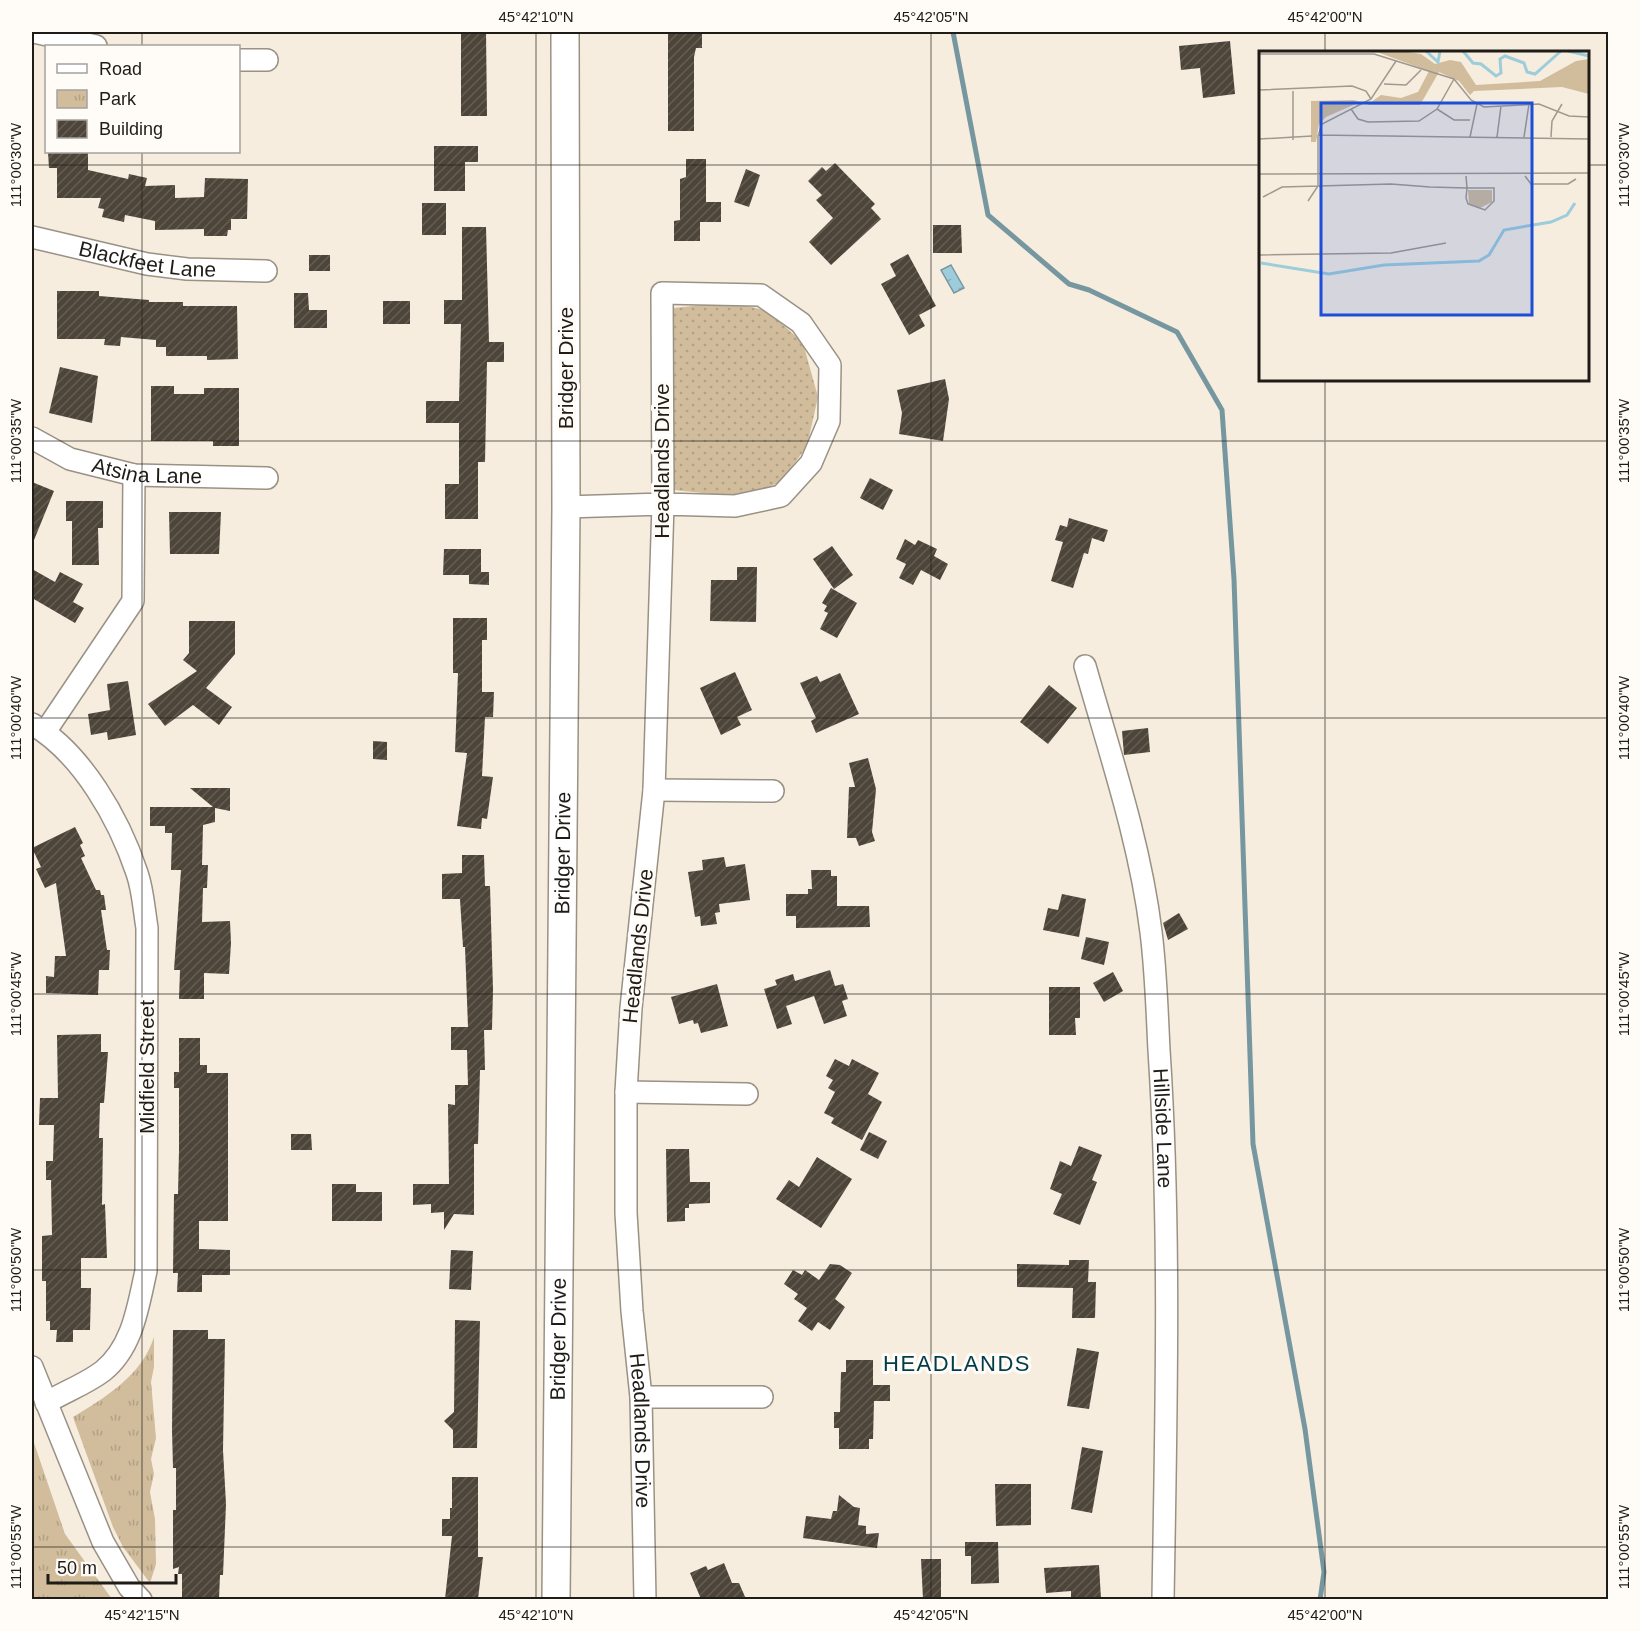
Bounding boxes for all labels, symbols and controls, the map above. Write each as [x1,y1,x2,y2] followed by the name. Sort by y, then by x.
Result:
[498,8,574,25] text: 45°42'10"N
[893,8,969,25] text: 45°42'05"N
[1287,8,1363,25] text: 45°42'00"N
[45,45,240,153] legend
[1259,51,1589,381] inset map
[99,59,142,79] text: Road
[99,89,137,109] text: Park
[99,119,163,139] text: Building
[7,122,24,207] text: 111°00'30"W
[1615,122,1632,207] text: 111°00'30"W
[77,236,216,281] street label: Blackfeet Lane
[554,307,577,429] street label: Bridger Drive
[650,383,673,539] street label: Headlands Drive
[7,398,24,483] text: 111°00'35"W
[1615,398,1632,483] text: 111°00'35"W
[90,453,202,488] street label: Atsina Lane
[7,675,24,760] text: 111°00'40"W
[1615,675,1632,760] text: 111°00'40"W
[550,792,574,914] street label: Bridger Drive
[618,868,657,1024] street label: Headlands Drive
[7,951,24,1036] text: 111°00'45"W
[1615,951,1632,1036] text: 111°00'45"W
[135,1000,158,1134] street label: Midfield Street
[1149,1067,1177,1189] street label: Hillside Lane
[7,1227,24,1312] text: 111°00'50"W
[1615,1227,1632,1312] text: 111°00'50"W
[546,1278,570,1400] street label: Bridger Drive
[883,1351,1031,1376] district label: HEADLANDS
[625,1352,655,1508] street label: Headlands Drive
[7,1504,24,1589] text: 111°00'55"W
[1615,1504,1632,1589] text: 111°00'55"W
[48,1547,176,1585] scale bar
[57,1558,97,1578] text: 50 m
[104,1606,180,1623] text: 45°42'15"N
[498,1606,574,1623] text: 45°42'10"N
[893,1606,969,1623] text: 45°42'05"N
[1287,1606,1363,1623] text: 45°42'00"N

